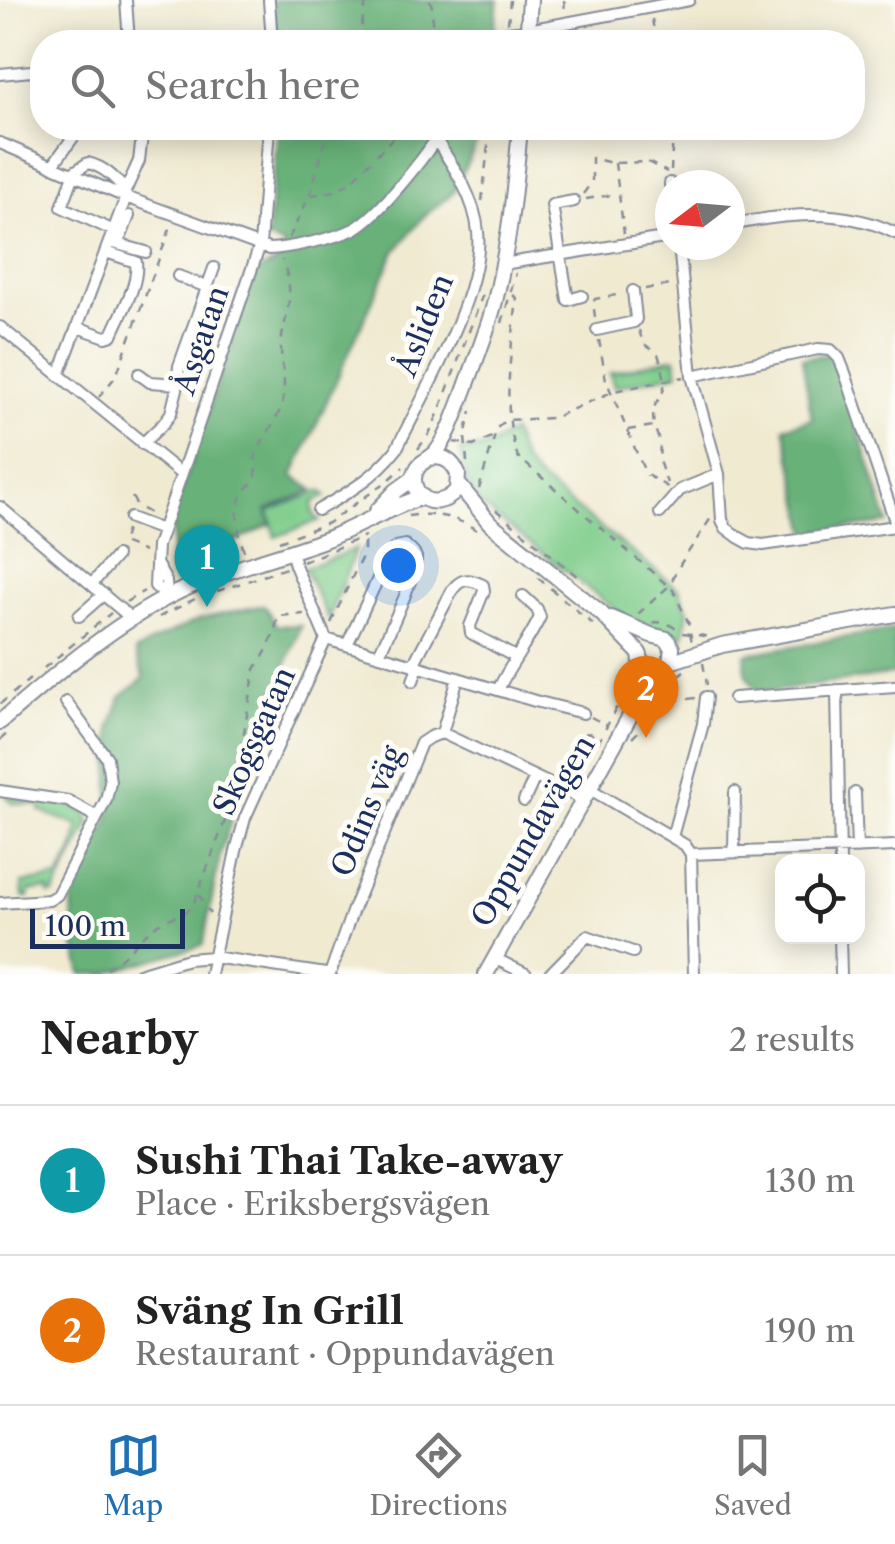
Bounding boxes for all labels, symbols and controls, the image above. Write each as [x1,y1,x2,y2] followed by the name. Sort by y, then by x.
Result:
[30,30,865,140] search box
[65,58,120,113] icon: search
[145,62,360,109] text: Search here
[655,170,745,260] north arrow
[386,268,461,383] street label: Åsliden
[165,281,237,400] street label: Åsgatan
[174,524,240,607] pin: 1
[373,540,424,591] your location
[614,656,678,738] pin: 2
[205,661,303,821] street label: Skogsgatan
[463,728,603,933] street label: Oppundavägen
[323,740,411,882] street label: Odins väg
[775,854,865,944] map controls
[775,854,865,944] button: locate
[30,904,185,948] scale bar
[45,909,126,943] text: 100 m
[40,1013,198,1065] text: Nearby
[729,1020,855,1059] text: 2 results
[135,1137,562,1184] text: Sushi Thai Take-away
[65,1161,80,1200] text: 1
[765,1161,855,1200] text: 130 m
[135,1184,490,1223] text: Place · Eriksbergsvägen
[135,1287,404,1334] text: Sväng In Grill
[63,1311,82,1350] text: 2
[764,1311,855,1350] text: 190 m
[135,1334,555,1373] text: Restaurant · Oppundavägen
[103,1428,163,1522] tab: Map
[369,1428,508,1522] tab: Directions
[714,1428,792,1522] tab: Saved

